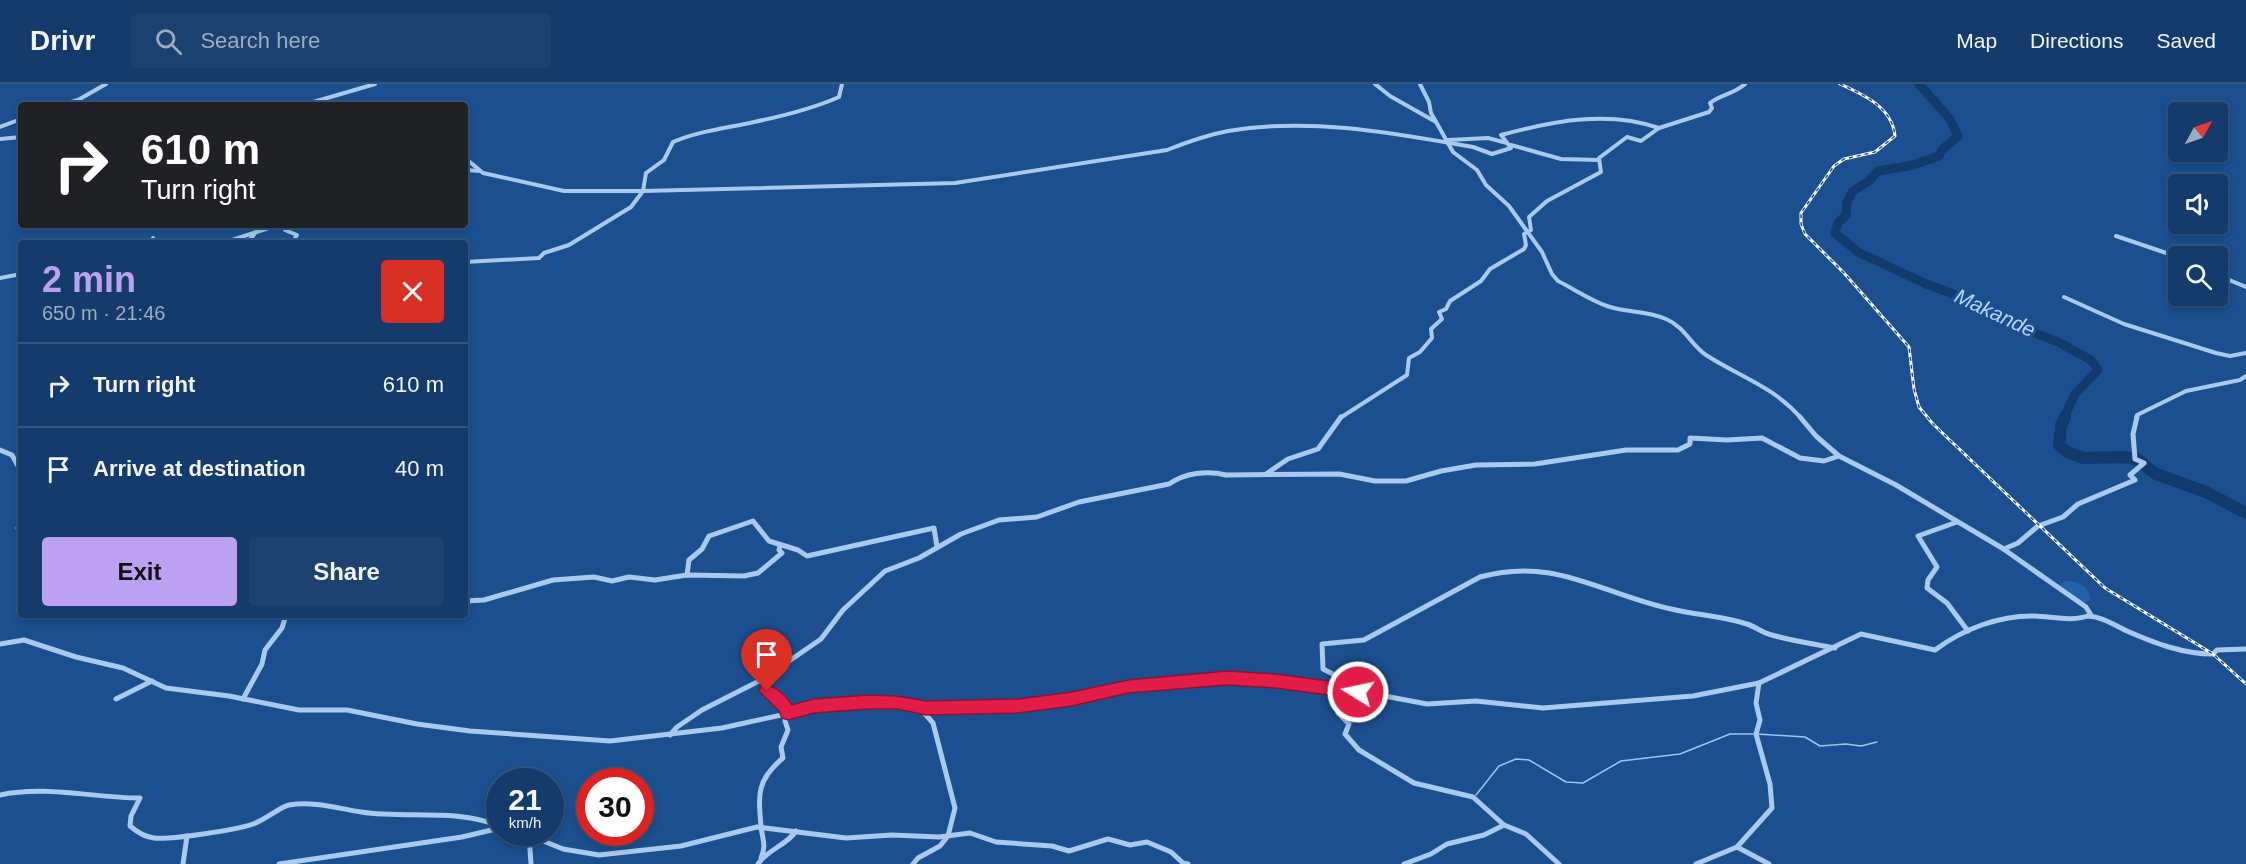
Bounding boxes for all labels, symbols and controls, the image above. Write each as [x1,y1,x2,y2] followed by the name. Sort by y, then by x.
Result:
[131,14,551,68] search box
[30,25,95,56] text: Drivr
[152,25,185,58] icon: search
[200,28,320,53] text: Search here
[1956,29,1997,52] text: Map
[2030,29,2123,52] text: Directions
[2156,29,2216,52] text: Saved
[2168,102,2228,162] north arrow
[2168,102,2228,306] map controls
[42,126,120,204] icon: right
[141,126,260,173] text: 610 m
[2168,174,2228,234] button: sound
[141,175,256,205] text: Turn right
[2168,246,2228,306] button: search
[42,259,136,300] text: 2 min
[381,260,444,323] button: close
[1951,284,2039,341] water label: Makande
[42,302,165,324] text: 650 m · 21:46
[42,369,75,402] icon: right
[93,372,195,397] text: Turn right
[383,372,444,397] text: 610 m
[42,453,75,486] icon: arrive
[93,456,306,481] text: Arrive at destination
[395,456,444,481] text: 40 m
[42,537,237,606] button: Exit
[249,537,444,606] button: Share
[741,629,792,691] pin
[750,638,783,671] icon: arrive
[1326,660,1390,724] position arrow
[576,768,654,846] speed limit sign: 30
[508,783,542,816] text: 21
[509,814,541,831] text: km/h

